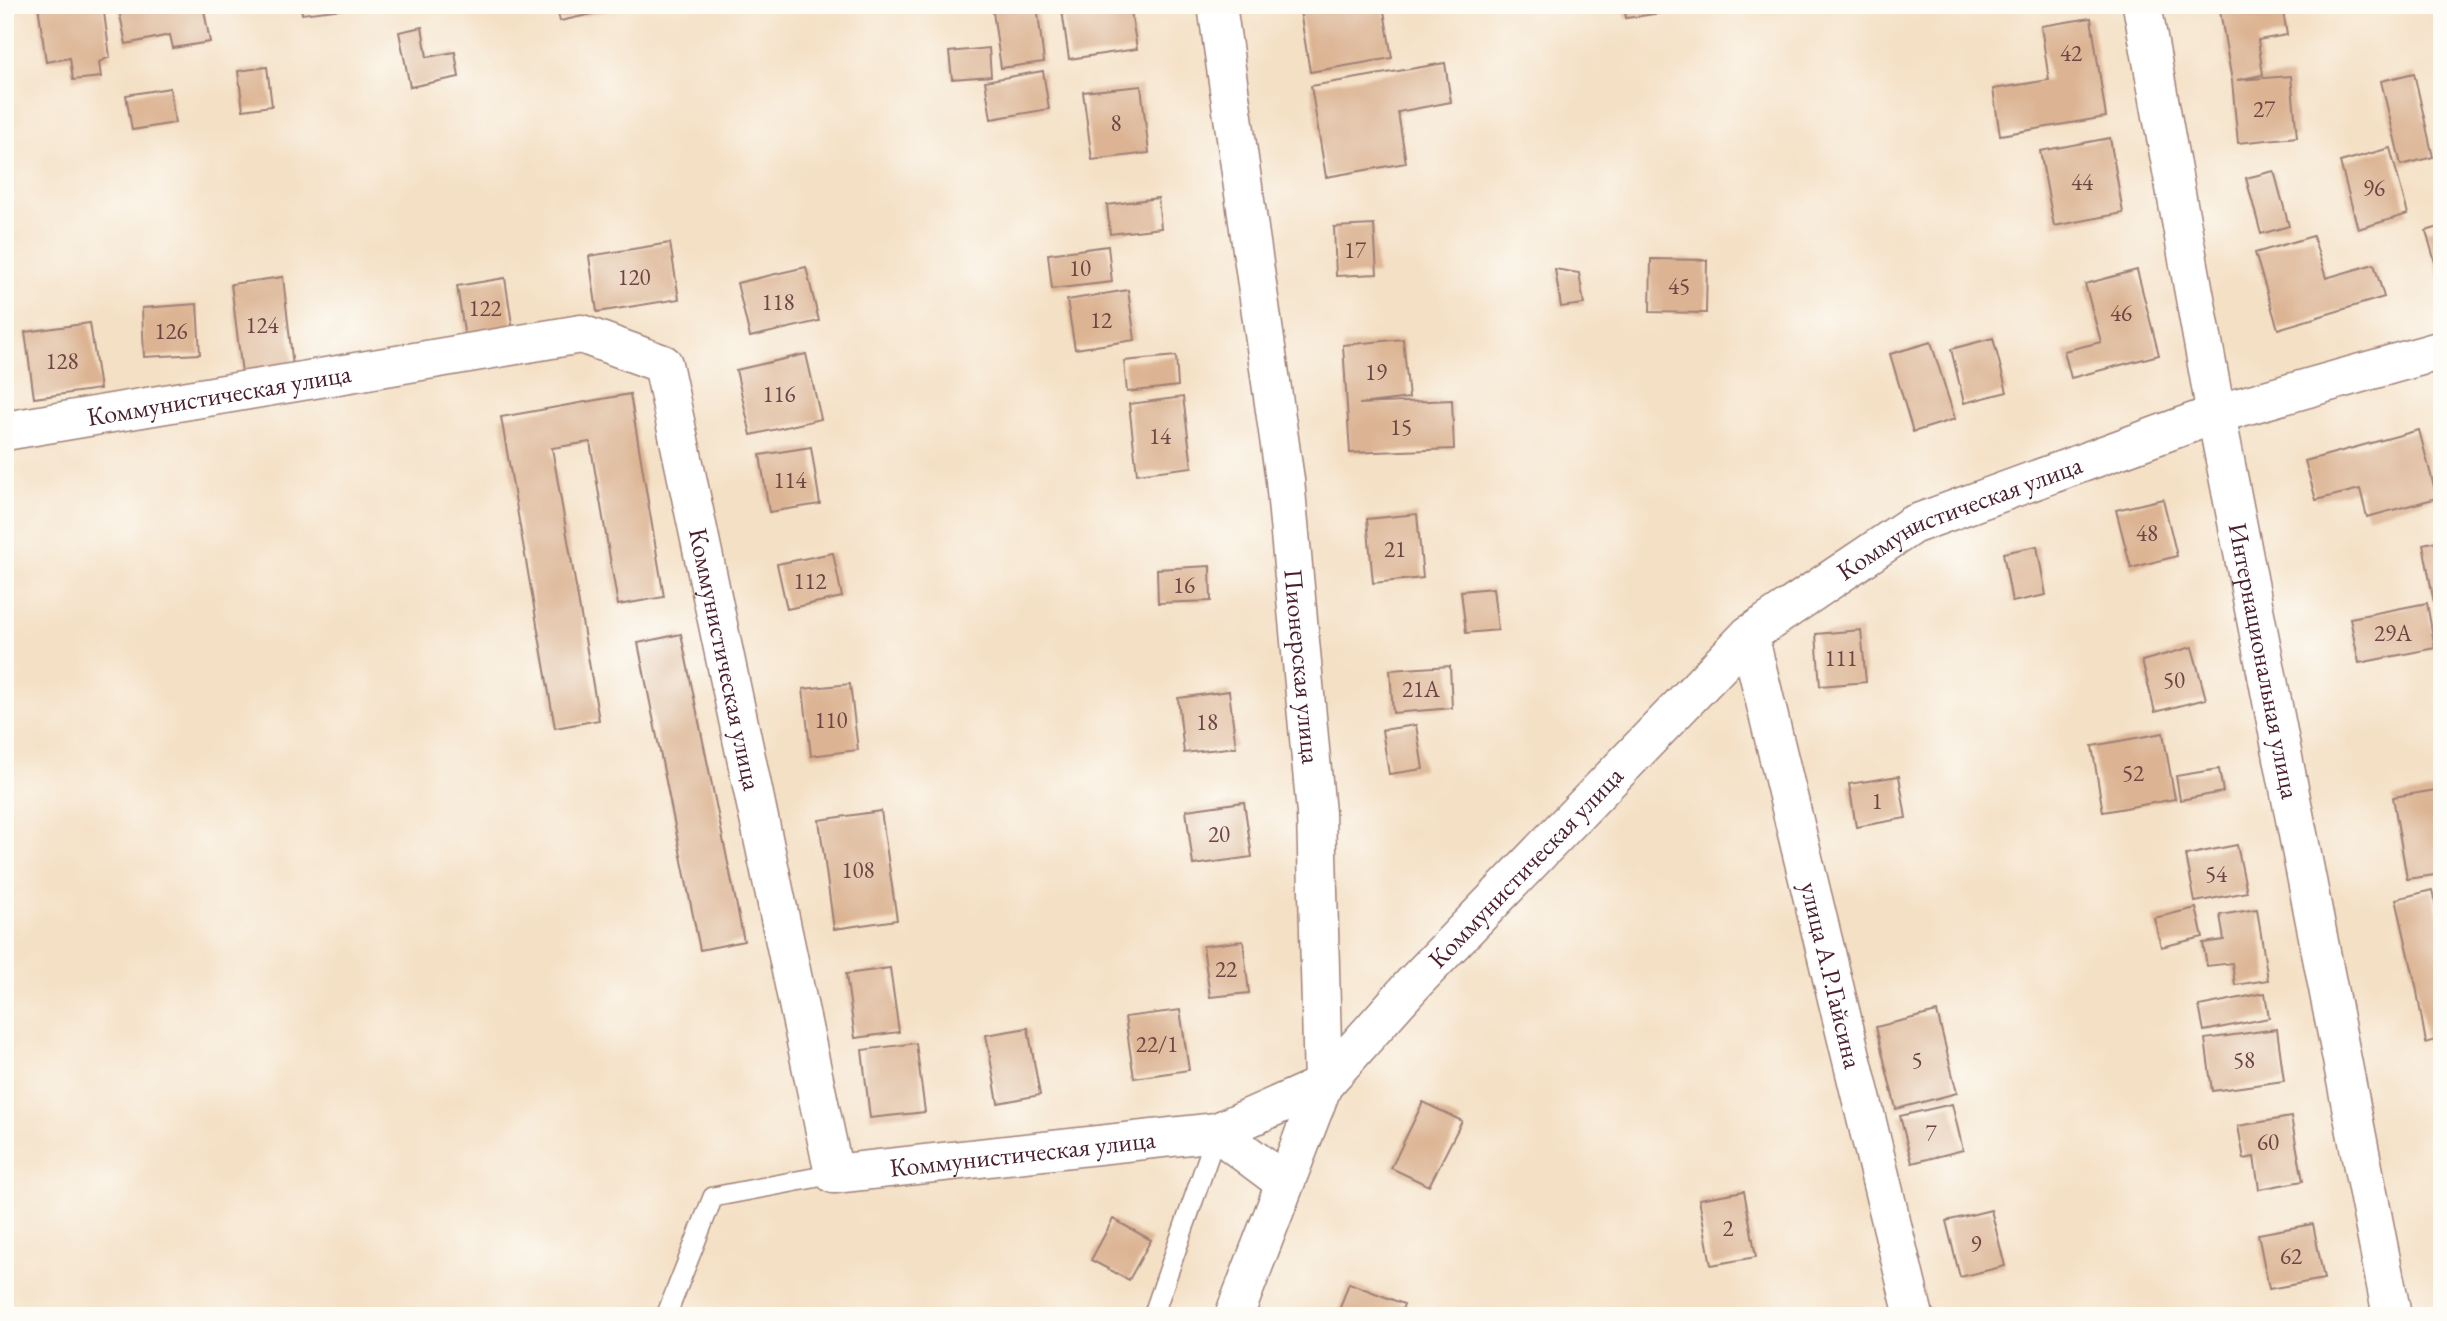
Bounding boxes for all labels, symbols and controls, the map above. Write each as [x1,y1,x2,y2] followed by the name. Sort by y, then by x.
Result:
[2060,38,2082,68] house number: 42
[2253,94,2276,124] house number: 27
[1110,108,1122,138] house number: 8
[2071,167,2094,197] house number: 44
[2363,173,2385,203] house number: 96
[1344,235,1367,265] house number: 17
[1069,253,1091,283] house number: 10
[617,262,651,292] house number: 120
[1668,271,1690,301] house number: 45
[761,287,795,317] house number: 118
[468,293,502,323] house number: 122
[2110,298,2132,328] house number: 46
[1090,305,1112,335] house number: 12
[245,310,280,340] house number: 124
[154,316,188,346] house number: 126
[45,346,79,376] house number: 128
[84,356,354,434] street label: Коммунистическая улица
[1365,357,1387,387] house number: 19
[762,379,796,409] house number: 116
[1390,412,1412,442] house number: 15
[1149,421,1172,451] house number: 14
[1830,447,2087,588] street label: Коммунистическая улица
[773,465,808,495] house number: 114
[2136,518,2158,548] house number: 48
[2221,520,2308,802] street label: Интернациональная улица
[681,525,770,794] street label: Коммунистическая улица
[1384,534,1406,564] house number: 21
[793,566,827,596] house number: 112
[1276,567,1328,766] street label: Пионерская улица
[1173,570,1195,600] house number: 16
[2374,618,2413,648] house number: 29А
[1824,643,1858,673] house number: 111
[2163,665,2185,695] house number: 50
[1402,674,1441,704] house number: 21А
[814,705,848,735] house number: 110
[1196,707,1218,737] house number: 18
[2122,758,2144,788] house number: 52
[1421,759,1631,975] street label: Коммунистическая улица
[1871,786,1883,816] house number: 1
[1208,819,1230,849] house number: 20
[841,855,875,885] house number: 108
[2205,859,2228,889] house number: 54
[1792,878,1871,1073] street label: улица А.Р.Гайсина
[1215,954,1237,984] house number: 22
[1136,1029,1178,1059] house number: 22/1
[1911,1045,1923,1075] house number: 5
[2233,1045,2255,1075] house number: 58
[1925,1118,1937,1148] house number: 7
[888,1122,1158,1185] street label: Коммунистическая улица
[2257,1127,2279,1157] house number: 60
[1722,1213,1734,1243] house number: 2
[1970,1229,1982,1259] house number: 9
[2280,1241,2302,1271] house number: 62

